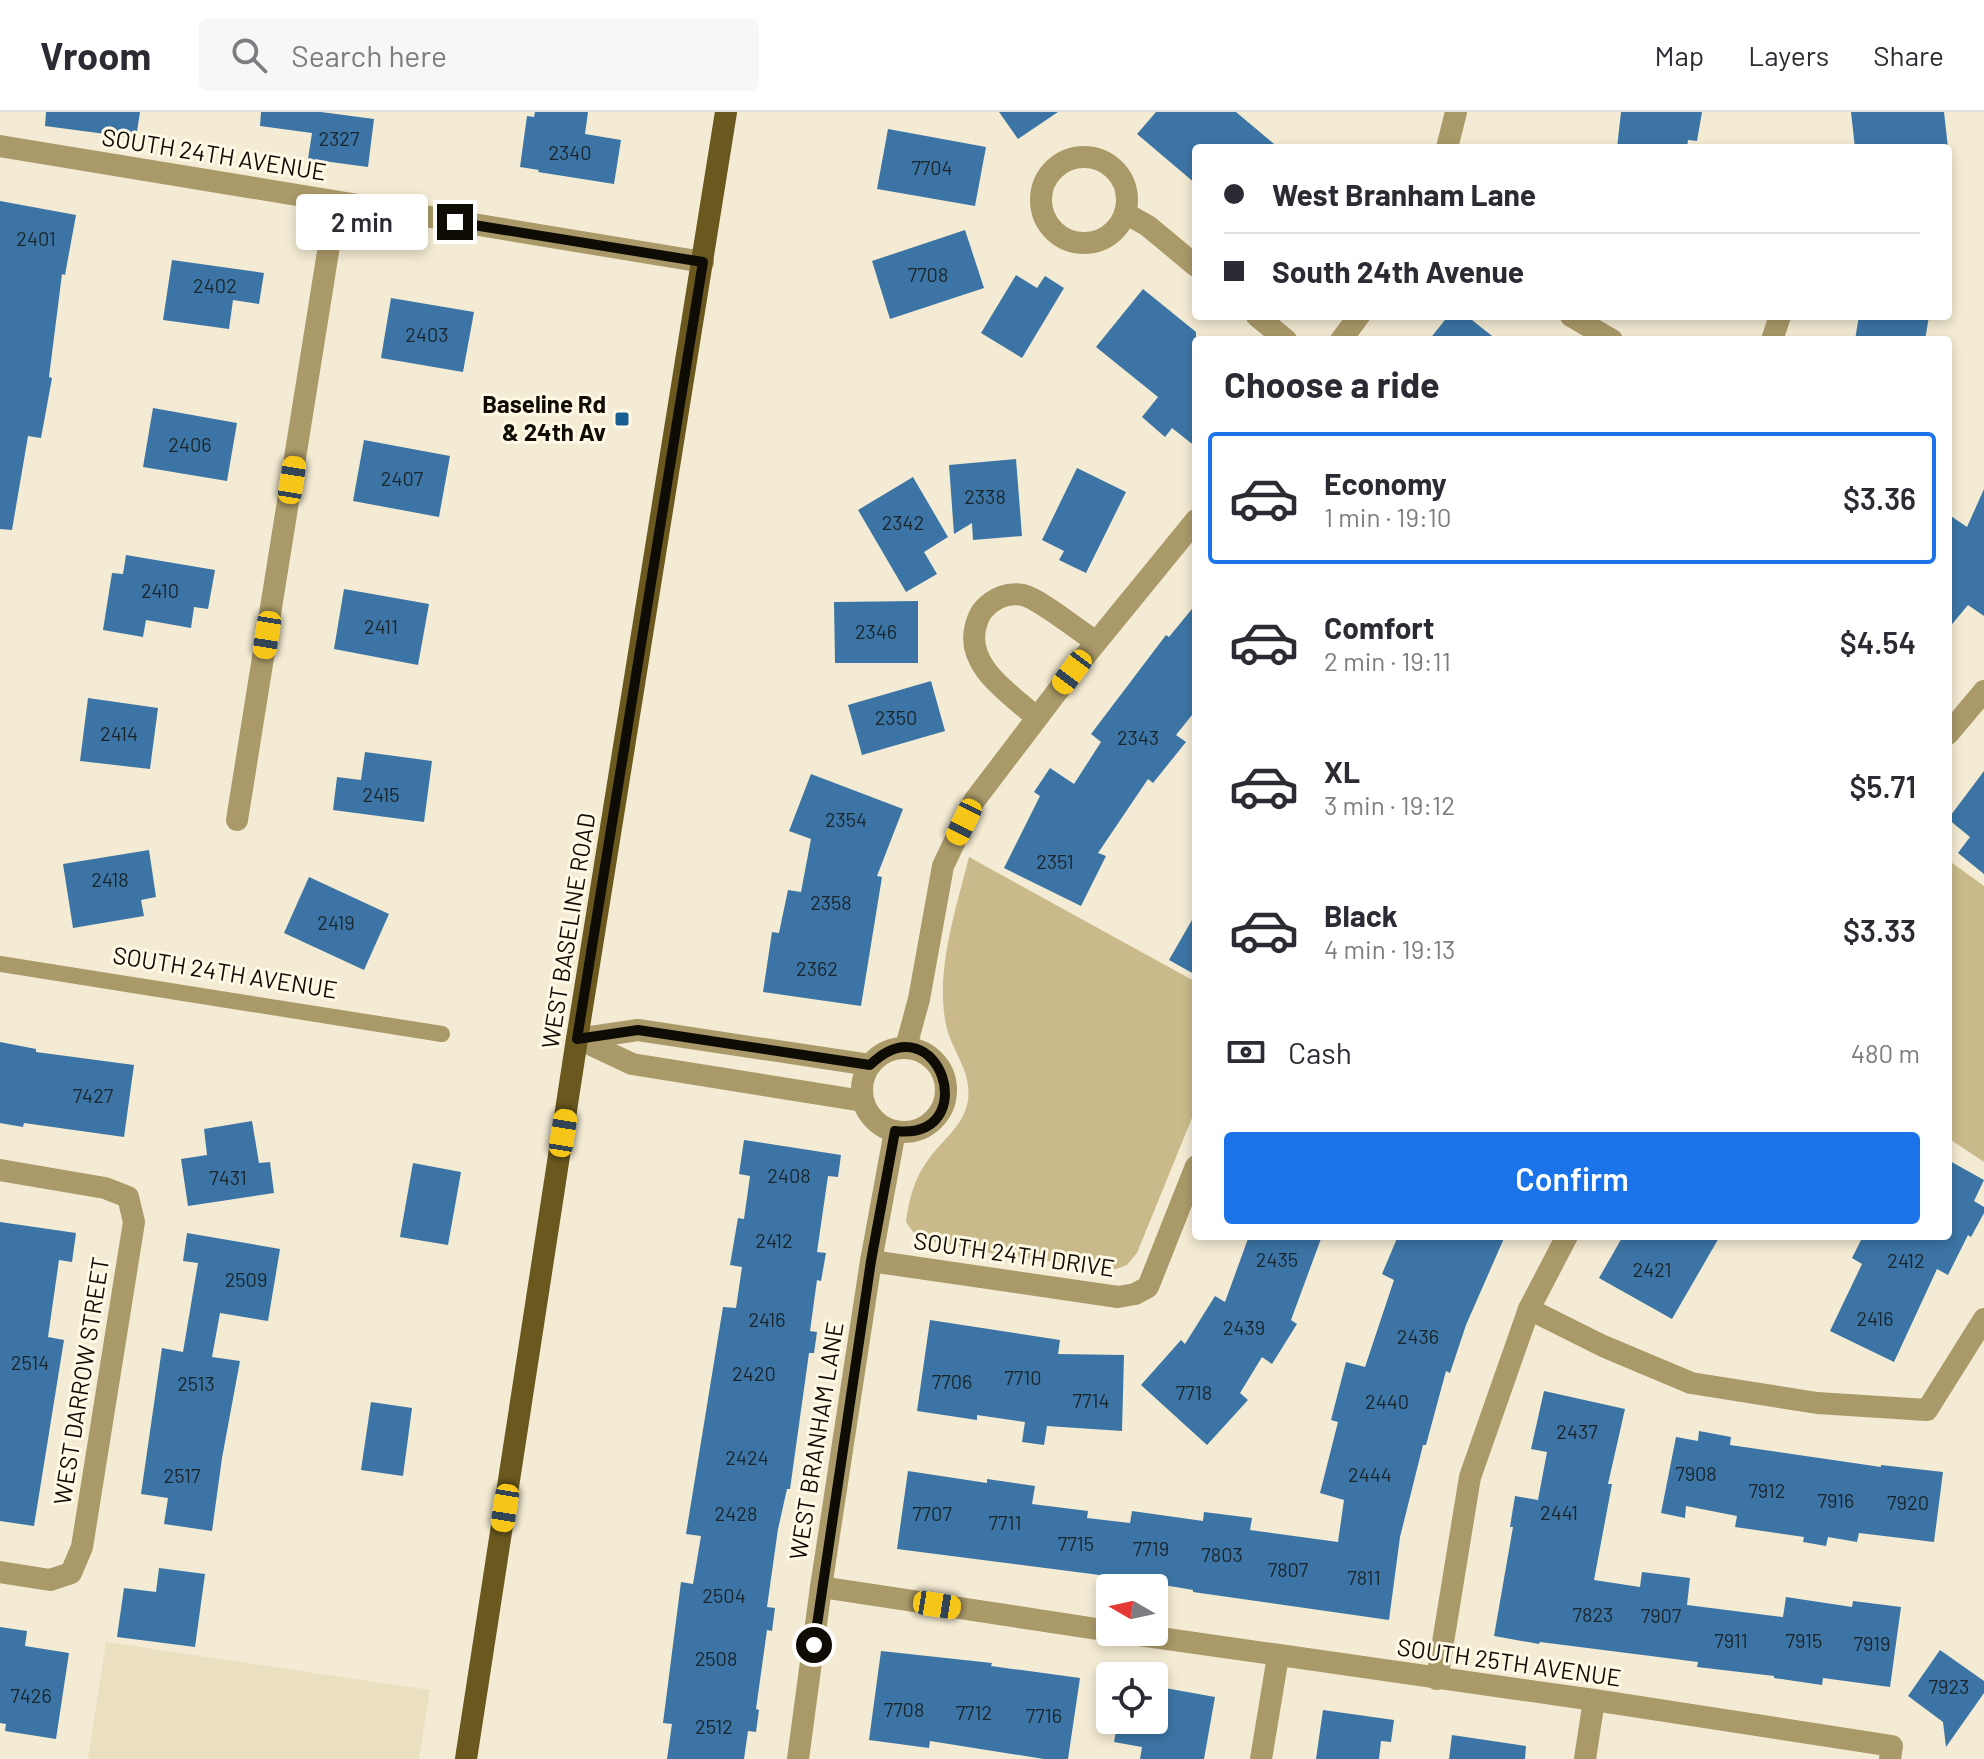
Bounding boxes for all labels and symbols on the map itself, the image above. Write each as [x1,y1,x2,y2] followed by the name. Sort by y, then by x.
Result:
[100,121,329,186] street label: SOUTH 24TH AVENUE
[318,126,360,150] house number: 2327
[548,140,592,164] house number: 2340
[911,155,953,179] house number: 7704
[295,194,427,250] callout: 2 min
[437,204,473,240] route end
[16,226,56,250] house number: 2401
[908,262,948,286] house number: 7708
[193,273,237,297] house number: 2402
[405,322,449,346] house number: 2403
[482,389,606,446] place label: Baseline Rd & 24th Av
[613,410,631,428] marker: Baseline Rd & 24th Av
[168,432,212,456] house number: 2406
[276,454,308,506] car
[381,466,424,490] house number: 2407
[964,484,1006,508] house number: 2338
[882,510,924,534] house number: 2342
[141,578,179,602] house number: 2410
[251,609,283,661] car
[364,614,398,638] house number: 2411
[855,619,897,643] house number: 2346
[1048,646,1096,698] car
[875,705,917,729] house number: 2350
[100,721,138,745] house number: 2414
[1117,725,1159,749] house number: 2343
[362,782,400,806] house number: 2415
[943,795,985,849] car
[825,807,867,831] house number: 2354
[535,811,600,1051] street label: WEST BASELINE ROAD
[1036,849,1074,873] house number: 2351
[91,867,129,891] house number: 2418
[810,890,852,914] house number: 2358
[317,910,355,934] house number: 2419
[111,939,340,1004] street label: SOUTH 24TH AVENUE
[796,956,838,980] house number: 2362
[73,1083,114,1107] house number: 7427
[547,1107,579,1159] car
[767,1163,811,1187] house number: 2408
[209,1165,247,1189] house number: 7431
[912,1225,1117,1282] street label: SOUTH 24TH DRIVE
[755,1228,793,1252] house number: 2412
[1256,1247,1298,1271] house number: 2435
[1887,1248,1925,1272] house number: 2412
[47,1255,114,1507] street label: WEST DARROW STREET
[1632,1257,1672,1281] house number: 2421
[225,1267,267,1291] house number: 2509
[1856,1306,1894,1330] house number: 2416
[748,1307,786,1331] house number: 2416
[1223,1315,1265,1339] house number: 2439
[782,1320,849,1562] street label: WEST BRANHAM LANE
[1397,1324,1439,1348] house number: 2436
[11,1350,49,1374] house number: 2514
[732,1361,776,1385] house number: 2420
[1004,1365,1042,1389] house number: 7710
[932,1369,972,1393] house number: 7706
[177,1371,215,1395] house number: 2513
[1176,1380,1212,1404] house number: 7718
[1073,1388,1110,1412] house number: 7714
[1365,1389,1409,1413] house number: 2440
[1556,1419,1598,1443] house number: 2437
[725,1445,769,1469] house number: 2424
[1675,1461,1717,1485] house number: 7908
[1348,1462,1392,1486] house number: 2444
[164,1463,201,1487] house number: 2517
[1748,1478,1786,1502] house number: 7912
[489,1482,521,1534] car
[1818,1488,1854,1512] house number: 7916
[1887,1490,1929,1514] house number: 7920
[1540,1500,1578,1524] house number: 2441
[715,1501,757,1525] house number: 2428
[912,1501,952,1525] house number: 7707
[988,1510,1022,1534] house number: 7711
[1058,1531,1094,1555] house number: 7715
[1133,1536,1169,1560] house number: 7719
[1201,1542,1243,1566] house number: 7803
[1268,1557,1309,1581] house number: 7807
[1347,1565,1381,1589] house number: 7811
[1096,1574,1168,1646] north arrow
[702,1583,746,1607] house number: 2504
[911,1589,963,1621] car
[1573,1602,1613,1626] house number: 7823
[1641,1603,1682,1627] house number: 7907
[796,1627,832,1663] route start
[1714,1628,1748,1652] house number: 7911
[1786,1628,1822,1652] house number: 7915
[1395,1631,1623,1692] street label: SOUTH 25TH AVENUE
[1854,1631,1890,1655] house number: 7919
[695,1646,737,1670] house number: 2508
[1929,1674,1969,1698] house number: 7923
[10,1683,52,1707] house number: 7426
[884,1697,924,1721] house number: 7708
[956,1700,992,1724] house number: 7712
[1026,1703,1062,1727] house number: 7716
[695,1714,733,1738] house number: 2512

